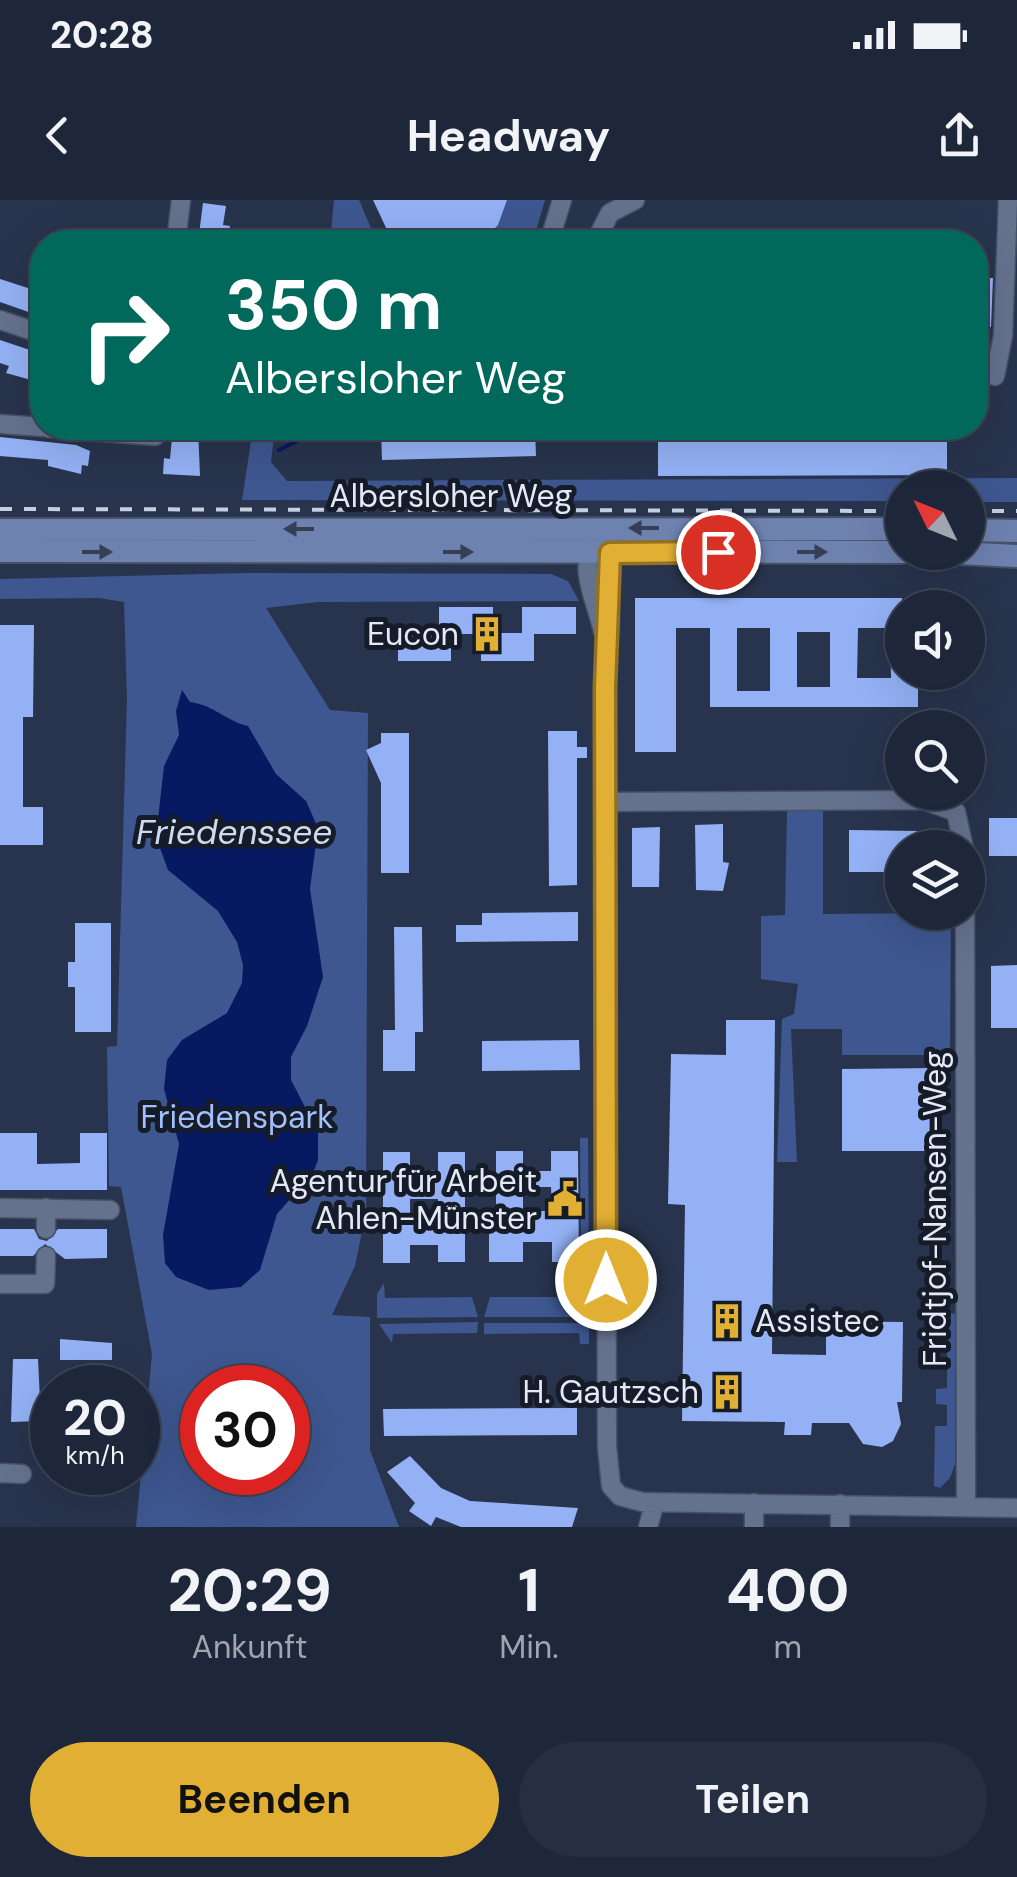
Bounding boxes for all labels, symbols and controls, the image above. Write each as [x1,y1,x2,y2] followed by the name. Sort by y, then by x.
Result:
[50,10,154,60] text: 20:28
[407,106,610,165] text: Headway
[30,108,85,163] icon: back
[932,108,987,163] icon: share
[225,260,442,351] text: 350 m
[60,270,190,400] icon: right
[225,348,566,407] text: Albersloher Weg
[885,470,985,570] north arrow
[885,470,985,930] map controls
[330,475,572,517] street label: Albersloher Weg
[676,510,761,595] pin
[627,520,659,536] one-way arrow
[283,521,315,537] one-way arrow
[691,525,746,580] icon: arrive
[82,544,114,560] one-way arrow
[797,544,829,560] one-way arrow
[442,545,474,561] one-way arrow
[885,590,985,690] button: sound
[367,613,459,655] place label: Eucon
[468,615,506,653] building icon: Eucon
[885,710,985,810] button: search
[136,809,332,855] water label: Friedenssee
[885,830,985,930] button: layers
[914,1051,956,1367] street label: Fridtjof-Nansen-Weg
[141,1096,333,1138] park label: Friedenspark
[270,1160,537,1239] place label: Agentur für Arbeit Ahlen-Münster
[546,1180,584,1218] public building icon: Agentur für Arbeit Ahlen-Münster
[554,1228,658,1332] position arrow
[755,1300,880,1342] place label: Assistec
[708,1302,746,1340] building icon: Assistec
[180,1365,310,1495] speed limit sign: 30
[522,1371,699,1413] place label: H. Gautzsch
[708,1373,746,1411] building icon: H. Gautzsch
[63,1385,127,1451] text: 20
[65,1439,125,1472] text: km/h
[167,1551,332,1630] text: 20:29
[518,1551,540,1630] text: 1
[726,1551,850,1630] text: 400
[192,1626,308,1668] text: Ankunft
[499,1626,559,1668] text: Min.
[774,1626,802,1668] text: m
[30,1742,499,1857] button: Beenden
[519,1742,987,1857] button: Teilen

